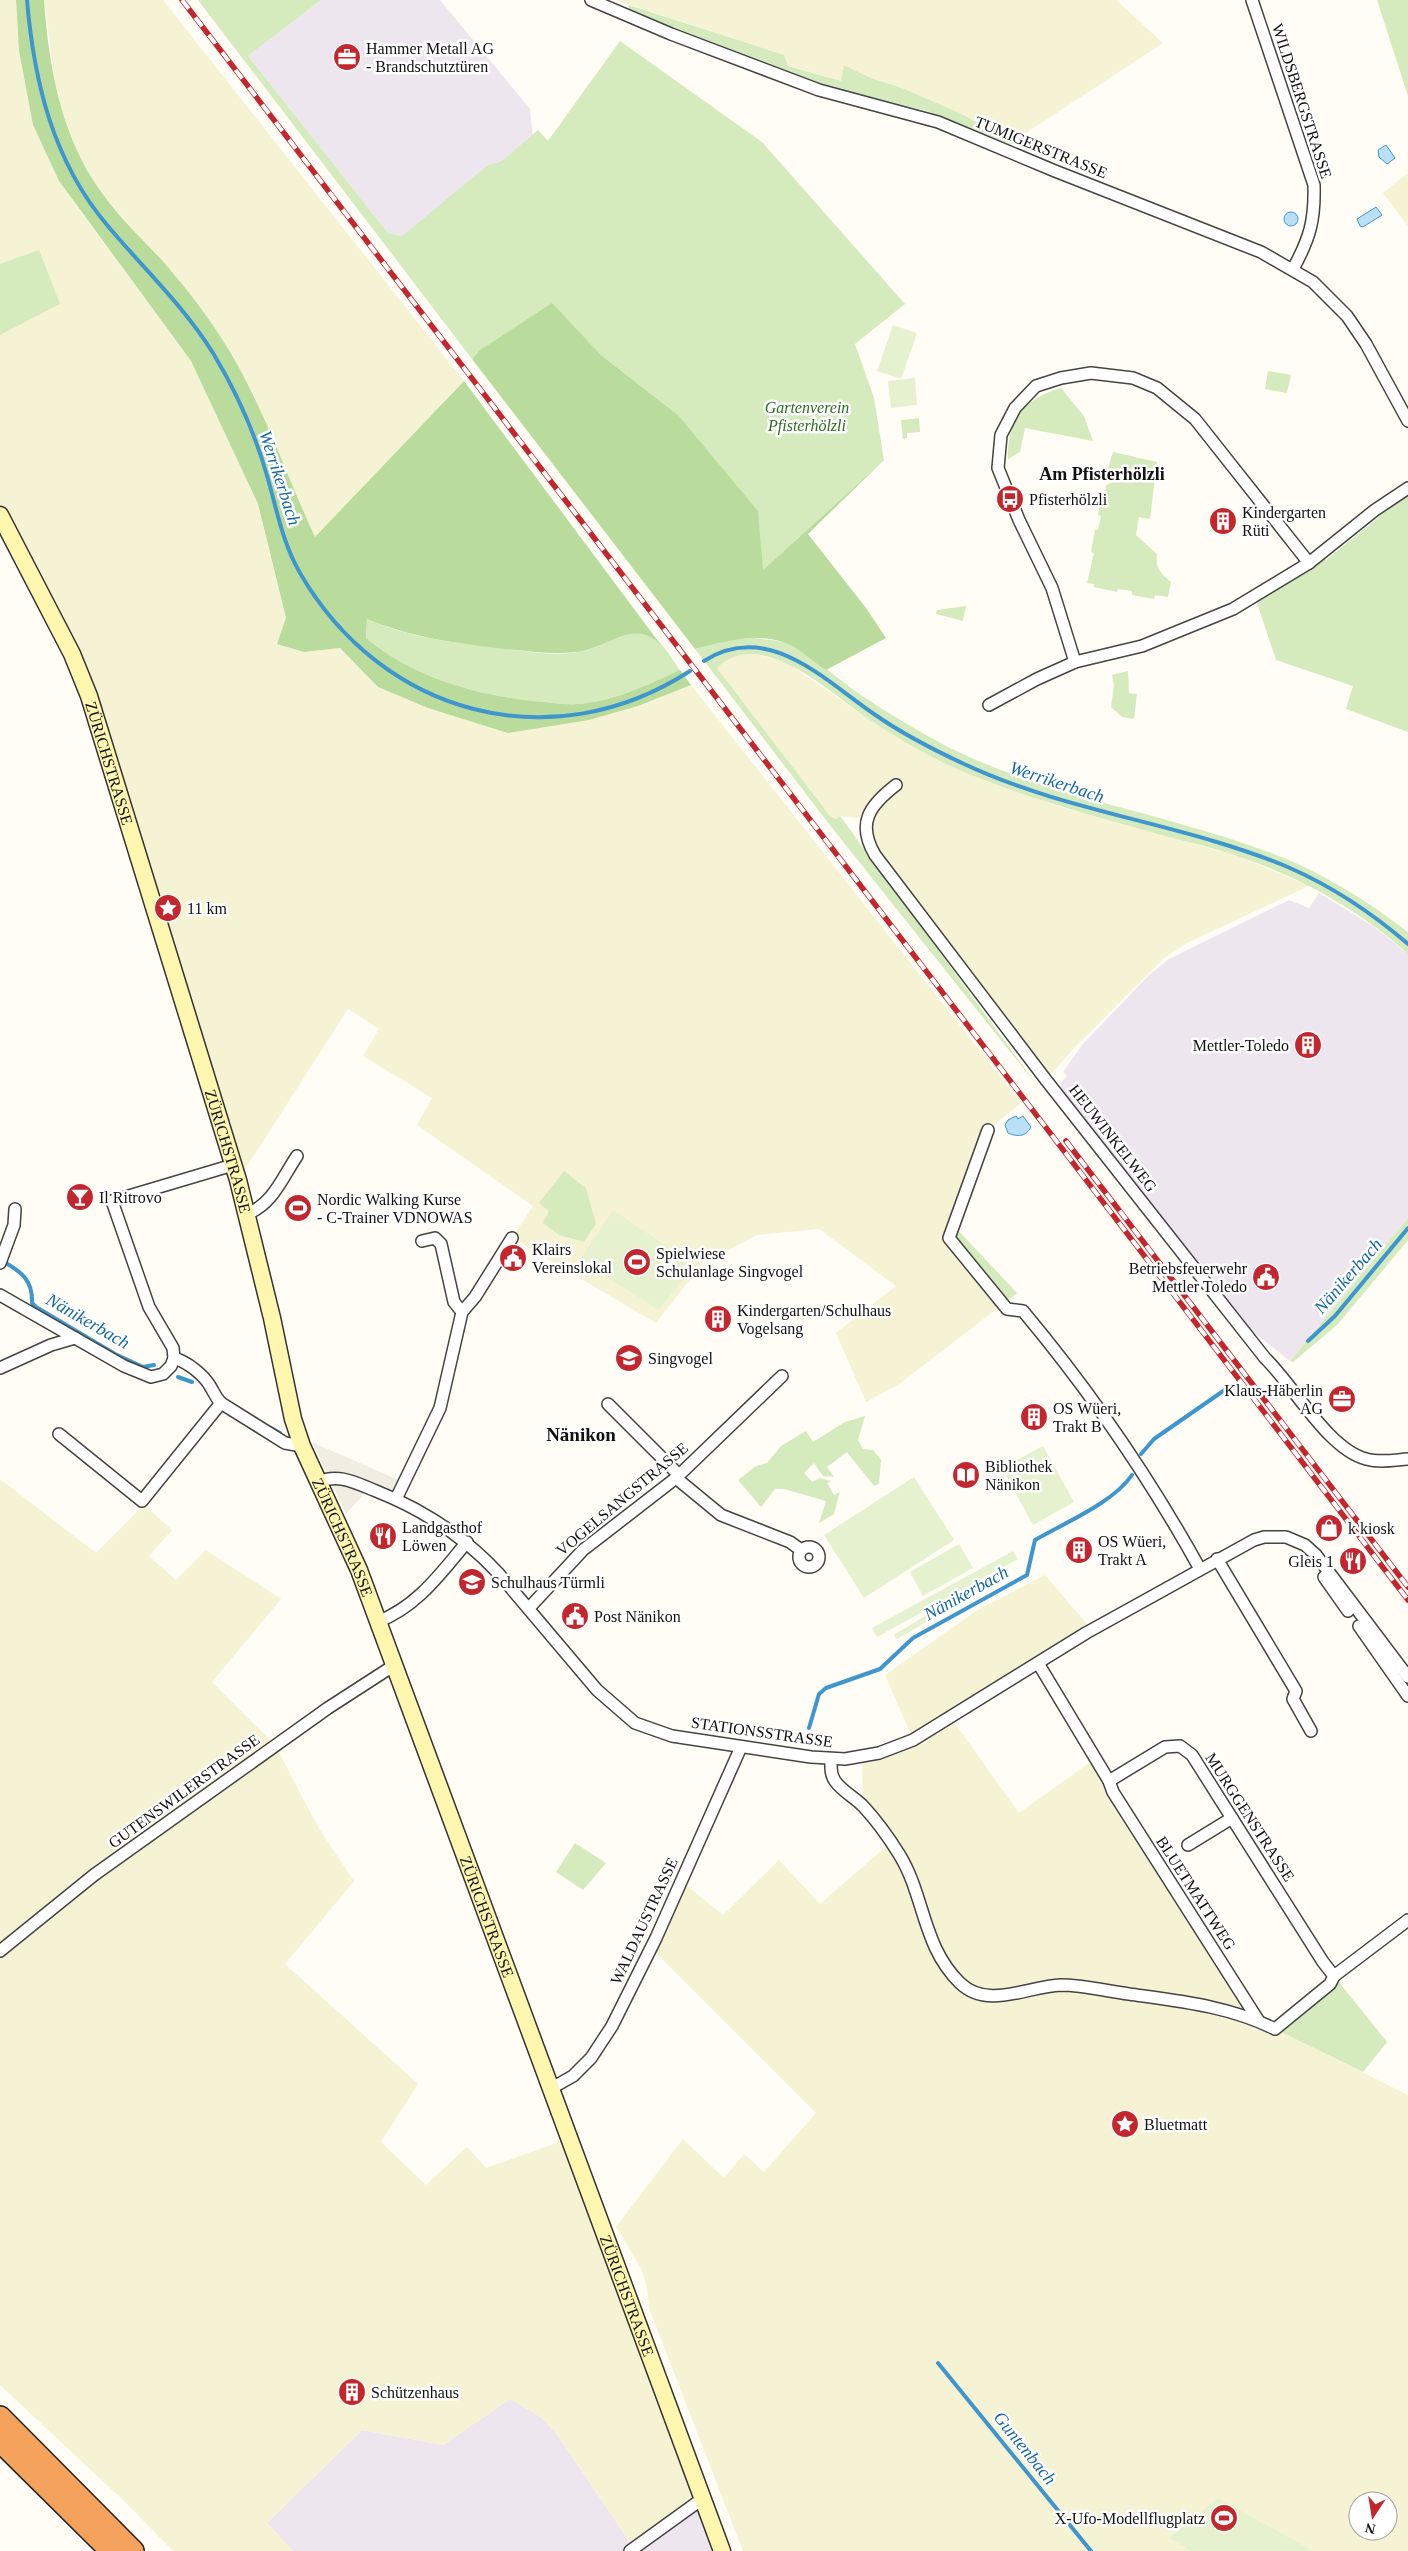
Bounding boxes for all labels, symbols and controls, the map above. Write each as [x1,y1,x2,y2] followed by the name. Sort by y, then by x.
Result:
[1269,21,1335,181] street label: WILDSBERGSTRASSE
[366,40,494,75] place label: Hammer Metall AG - Brandschutztüren
[332,42,362,72] office icon: Hammer Metall AG - Brandschutztüren
[972,113,1110,181] street label: TUMIGERSTRASSE
[765,399,849,435] park label: Gartenverein Pfisterhölzli
[255,428,305,528] water label: Werrikerbach
[1039,464,1165,484] district label: Am Pfisterhölzli
[995,484,1025,514] bus stop icon: Pfisterhölzli
[1029,491,1108,508] place label: Pfisterhölzli
[1242,504,1326,539] place label: Kindergarten Rüti
[1208,506,1238,536] building icon: Kindergarten Rüti
[83,699,137,827] street label: ZÜRICHSTRASSE
[1007,757,1107,807] water label: Werrikerbach
[153,893,183,923] place icon: 11 km
[187,900,227,917] place label: 11 km
[1293,1030,1323,1060] building icon: Mettler-Toledo
[1193,1037,1289,1054] place label: Mettler-Toledo
[1066,1081,1160,1195] street label: HEUWINKELWEG
[202,1087,254,1215] street label: ZÜRICHSTRASSE
[65,1182,95,1212] bar icon: Il Ritrovo
[99,1189,162,1206] place label: Il Ritrovo
[317,1191,473,1226] place label: Nordic Walking Kurse - C-Trainer VDNOWAS
[283,1193,313,1223] sports icon: Nordic Walking Kurse - C-Trainer VDNOWAS
[1309,1234,1386,1318] water label: Nänikerbach
[532,1241,613,1276] place label: Klairs Vereinslokal
[498,1243,528,1273] public building icon: Klairs Vereinslokal
[656,1245,804,1281] place label: Spielwiese Schulanlage Singvogel
[622,1247,652,1277] sports icon: Spielwiese Schulanlage Singvogel
[1129,1260,1248,1295] place label: Betriebsfeuerwehr Mettler Toledo
[1251,1262,1281,1292] public building icon: Betriebsfeuerwehr Mettler Toledo
[42,1289,133,1353] water label: Nänikerbach
[737,1302,891,1338] place label: Kindergarten/Schulhaus Vogelsang
[703,1304,733,1334] building icon: Kindergarten/Schulhaus Vogelsang
[614,1343,644,1373] school or university icon: Singvogel
[648,1350,713,1368] place label: Singvogel
[1224,1382,1323,1417] place label: Klaus-Häberlin AG
[1327,1384,1357,1414] office icon: Klaus-Häberlin AG
[1053,1400,1121,1435] place label: OS Wüeri, Trakt B
[1019,1402,1049,1432] building icon: OS Wüeri, Trakt B
[546,1424,616,1445] district label: Nänikon
[553,1439,691,1559] street label: VOGELSANGSTRASSE
[985,1458,1053,1493] place label: Bibliothek Nänikon
[951,1460,981,1490] library icon: Bibliothek Nänikon
[309,1475,377,1599] street label: ZÜRICHSTRASSE
[1314,1513,1344,1543] shop icon: k kiosk
[402,1519,483,1554] place label: Landgasthof Löwen
[1348,1520,1395,1537] place label: k kiosk
[368,1521,398,1551] restaurant icon: Landgasthof Löwen
[1098,1533,1166,1568] place label: OS Wüeri, Trakt A
[1064,1535,1094,1565] building icon: OS Wüeri, Trakt A
[1338,1546,1368,1576] restaurant icon: Gleis 1
[1288,1553,1334,1570] place label: Gleis 1
[920,1562,1012,1625] water label: Nänikerbach
[457,1567,487,1597] school or university icon: Schulhaus Türmli
[491,1574,605,1591] place label: Schulhaus Türmli
[560,1601,590,1631] public building icon: Post Nänikon
[594,1608,681,1625] place label: Post Nänikon
[690,1714,834,1750] street label: STATIONSSTRASSE
[105,1731,263,1851] street label: GUTENSWILERSTRASSE
[1202,1750,1298,1884] street label: MURGGENSTRASSE
[1153,1833,1239,1953] street label: BLUETMATTWEG
[457,1854,517,1980] street label: ZÜRICHSTRASSE
[607,1855,681,1987] street label: WALDAUSTRASSE
[1110,2109,1140,2139] place icon: Bluetmatt
[1144,2116,1208,2133] place label: Bluetmatt
[597,2232,658,2358] street label: ZÜRICHSTRASSE
[337,2377,367,2407] building icon: Schützenhaus
[371,2384,459,2401] place label: Schützenhaus
[990,2408,1060,2488] water label: Guntenbach
[1348,2491,1398,2541] north arrow
[1209,2503,1239,2533] sports icon: X-Ufo-Modellflugplatz
[1055,2510,1205,2528] place label: X-Ufo-Modellflugplatz
[1364,2520,1377,2537] text: N

